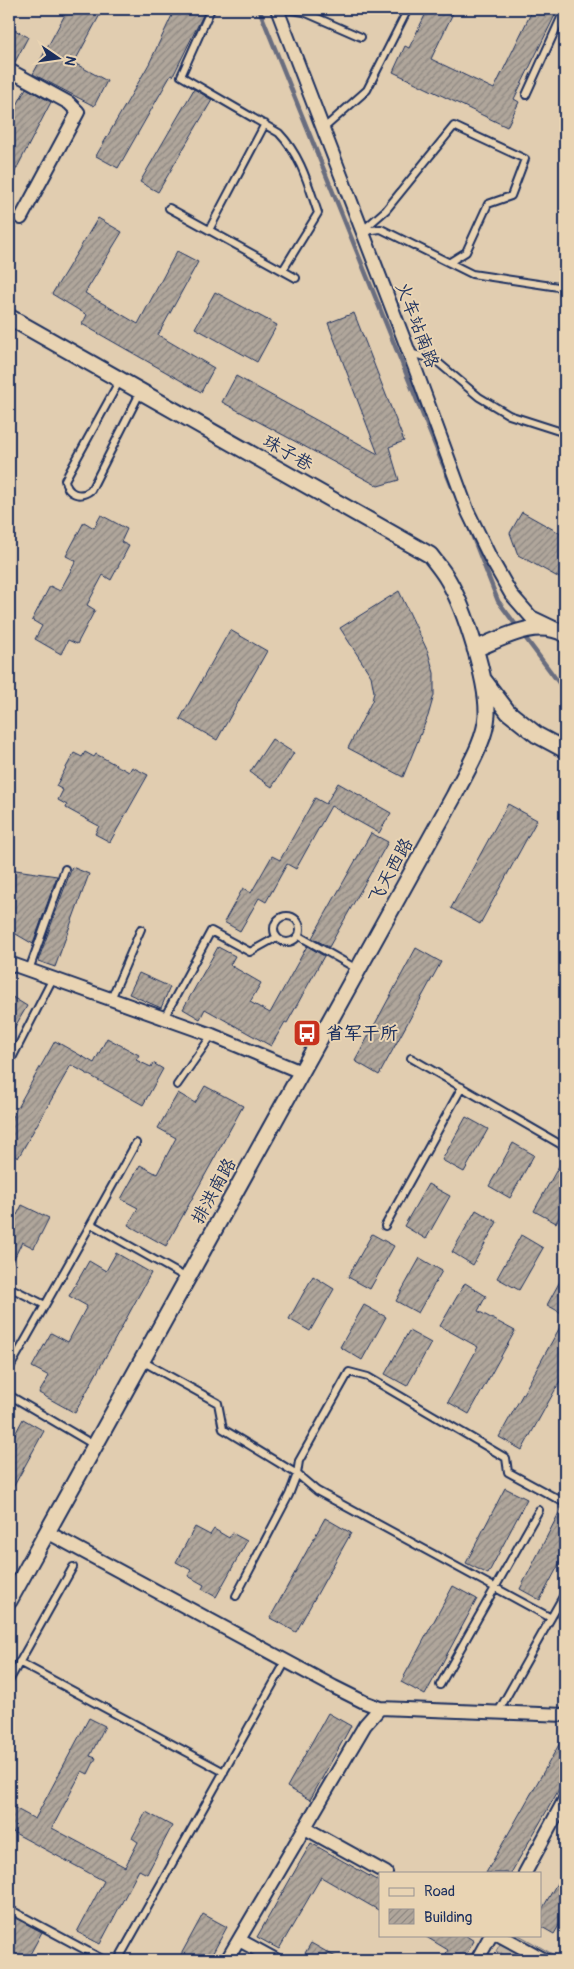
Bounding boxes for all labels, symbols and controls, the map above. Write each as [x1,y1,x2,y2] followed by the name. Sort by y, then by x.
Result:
[32,32,82,82] north arrow
[61,54,80,67] text: N
[390,279,444,371] street label: 火车站南路
[259,430,317,476] street label: 珠子巷
[363,834,419,908] street label: 飞天西路
[292,1018,322,1048] bus stop icon: 省军干所
[326,1022,398,1045] place label: 省军干所
[186,1154,242,1228] street label: 排洪南路
[379,1872,542,1936] legend
[424,1882,455,1901] text: Road
[424,1908,472,1927] text: Building

